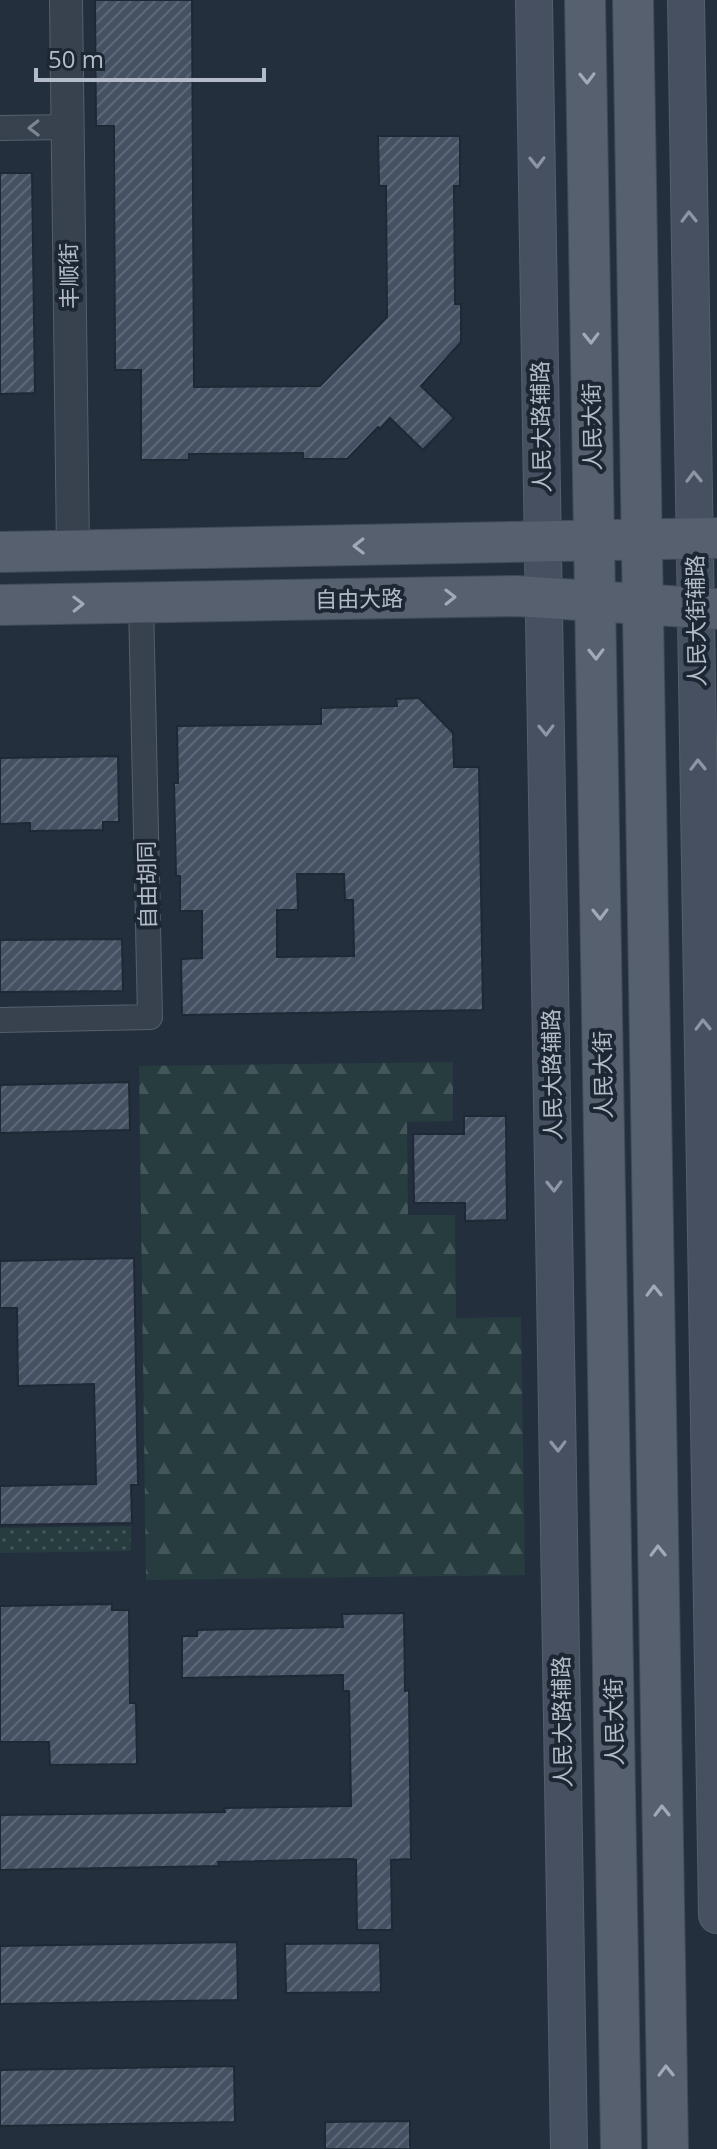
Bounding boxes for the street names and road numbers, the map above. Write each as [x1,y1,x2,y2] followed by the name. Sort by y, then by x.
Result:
[52,243,84,309] street label: 丰顺街
[524,361,556,493] street label: 人民大路辅路
[575,383,607,471] street label: 人民大街
[679,555,711,687] street label: 人民大街辅路
[315,582,403,614] street label: 自由大路
[130,841,162,929] street label: 自由胡同
[535,1009,567,1141] street label: 人民大路辅路
[586,1031,618,1119] street label: 人民大街
[545,1656,577,1788] street label: 人民大路辅路
[597,1678,629,1766] street label: 人民大街

